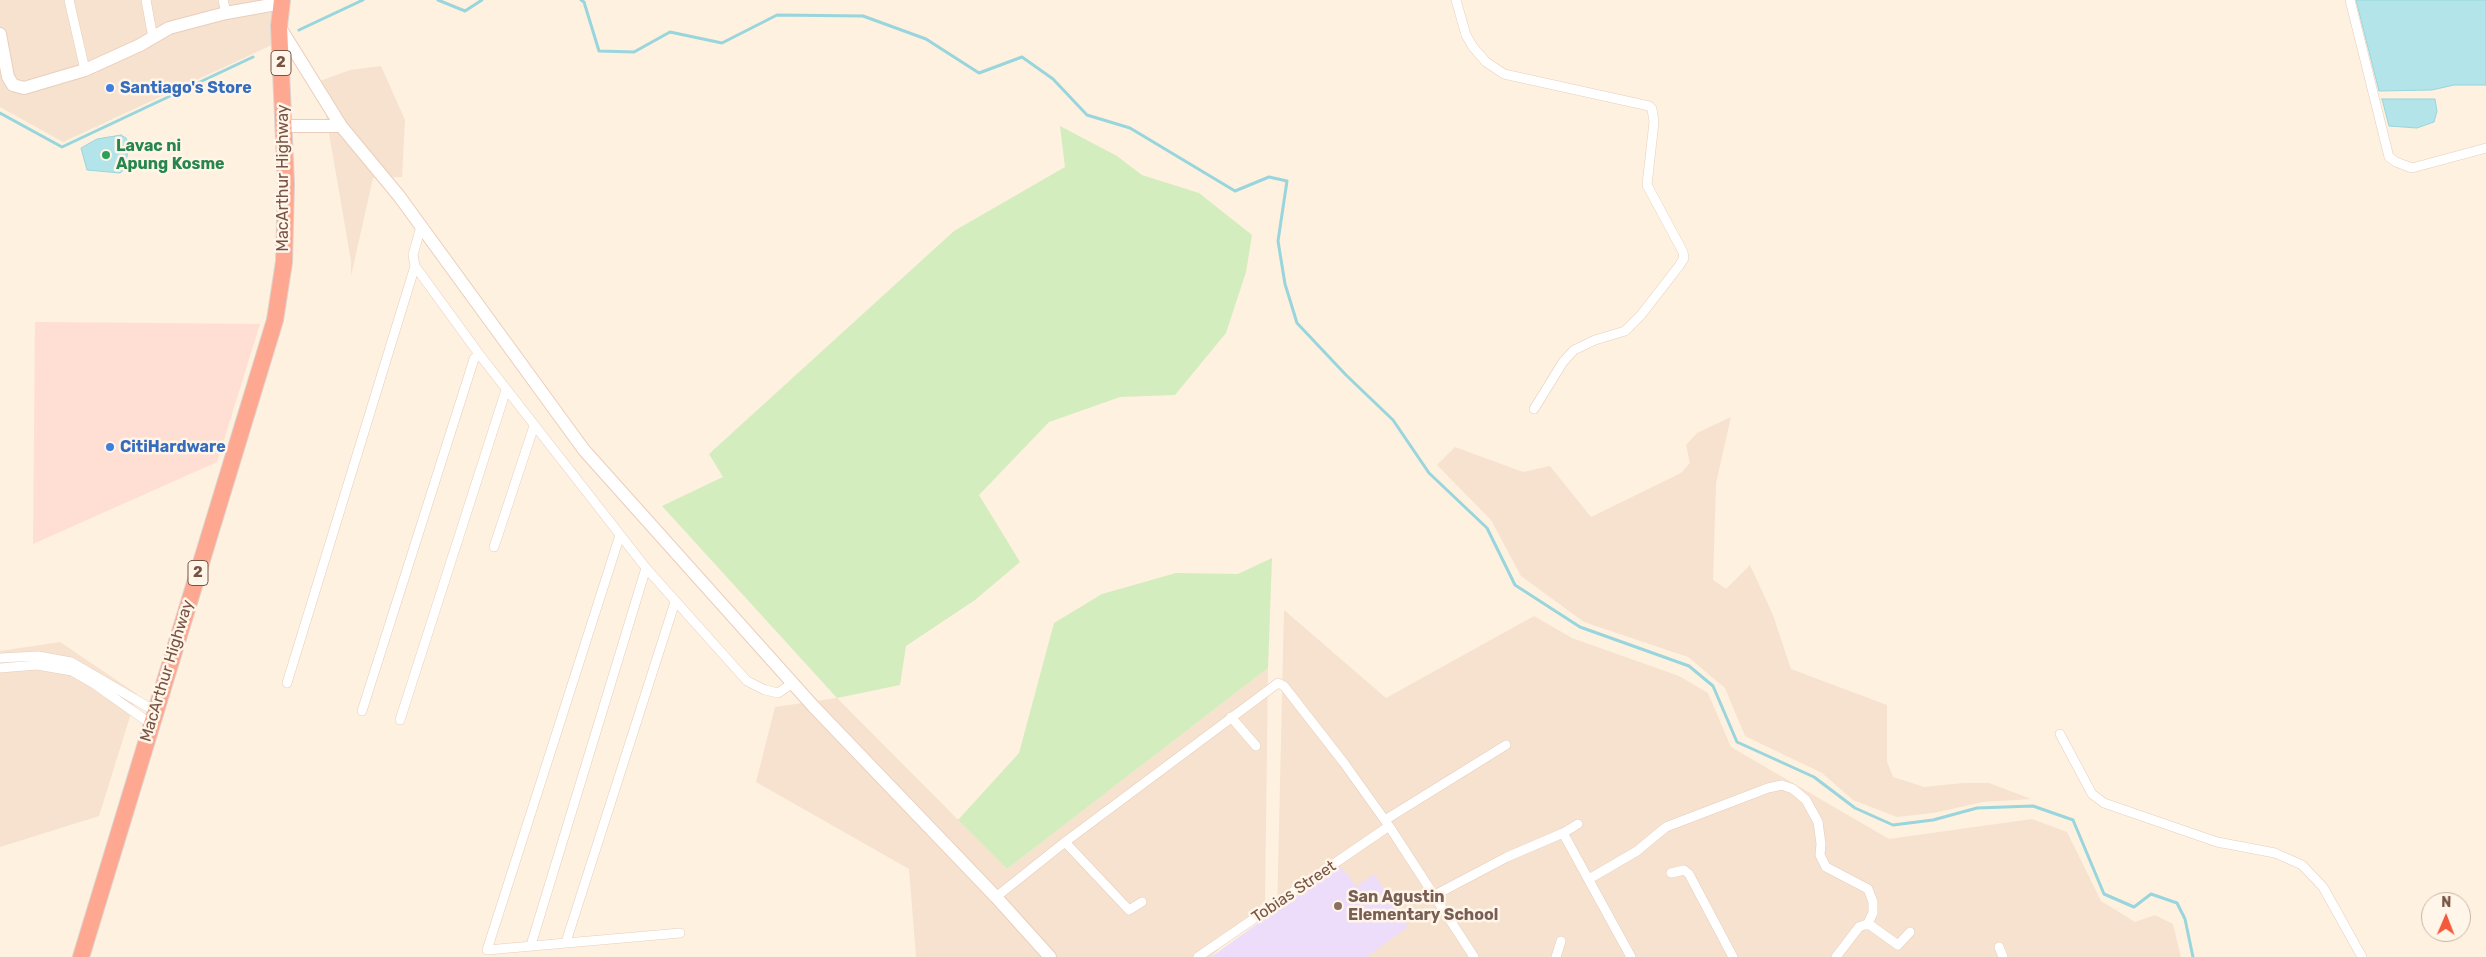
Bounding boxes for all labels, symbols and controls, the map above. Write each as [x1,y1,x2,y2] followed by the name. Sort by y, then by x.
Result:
[271,50,291,76] road number: 2
[120,78,252,98] place label: Santiago's Store
[104,82,116,94] marker: Santiago's Store
[273,104,293,252] street label: MacArthur Highway
[116,136,225,174] place label: Lavac ni Apung Kosme
[100,149,112,161] marker: Lavac ni Apung Kosme
[120,437,226,457] place label: CitiHardware
[104,441,116,453] marker: CitiHardware
[188,560,208,586] road number: 2
[136,598,198,744] street label: MacArthur Highway
[1248,857,1340,927] street label: Tobias Street
[1348,887,1498,925] place label: San Agustin Elementary School
[2421,892,2471,942] north arrow
[2441,894,2451,911] text: N
[1332,900,1344,912] marker: San Agustin Elementary School

